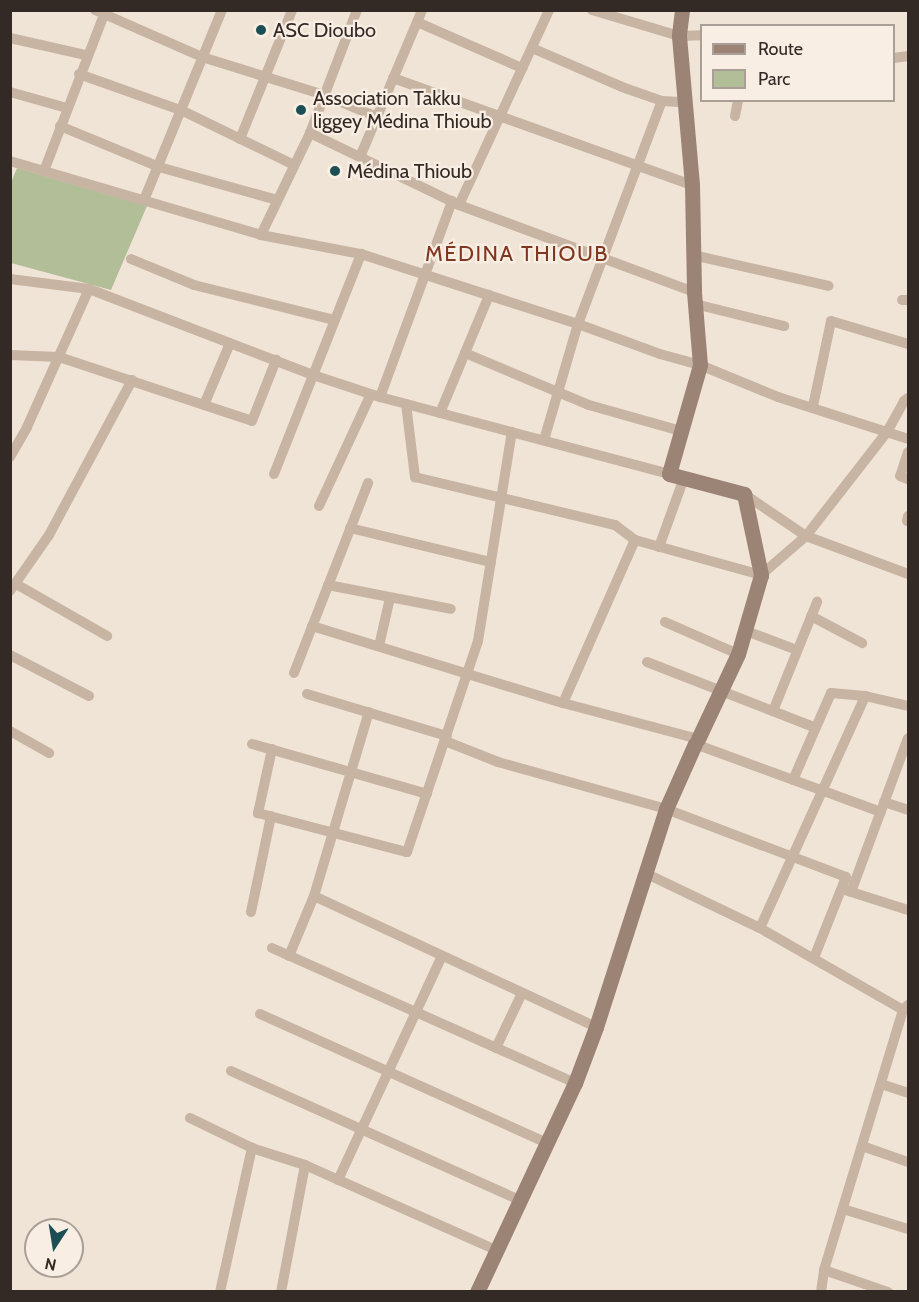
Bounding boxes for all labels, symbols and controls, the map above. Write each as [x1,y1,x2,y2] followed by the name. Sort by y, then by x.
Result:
[273,18,376,42] place label: ASC Dioubo
[254,23,268,37] marker: ASC Dioubo
[700,24,895,102] legend
[758,38,803,60] text: Route
[758,68,790,90] text: Parc
[313,86,492,133] place label: Association Takku liggey Médina Thioub
[294,103,308,117] marker: Association Takku liggey Médina Thioub
[347,159,472,183] place label: Médina Thioub
[328,164,342,178] marker: Médina Thioub
[425,241,609,267] district label: MÉDINA THIOUB
[24,1218,84,1278] north arrow
[43,1254,58,1275] text: N

